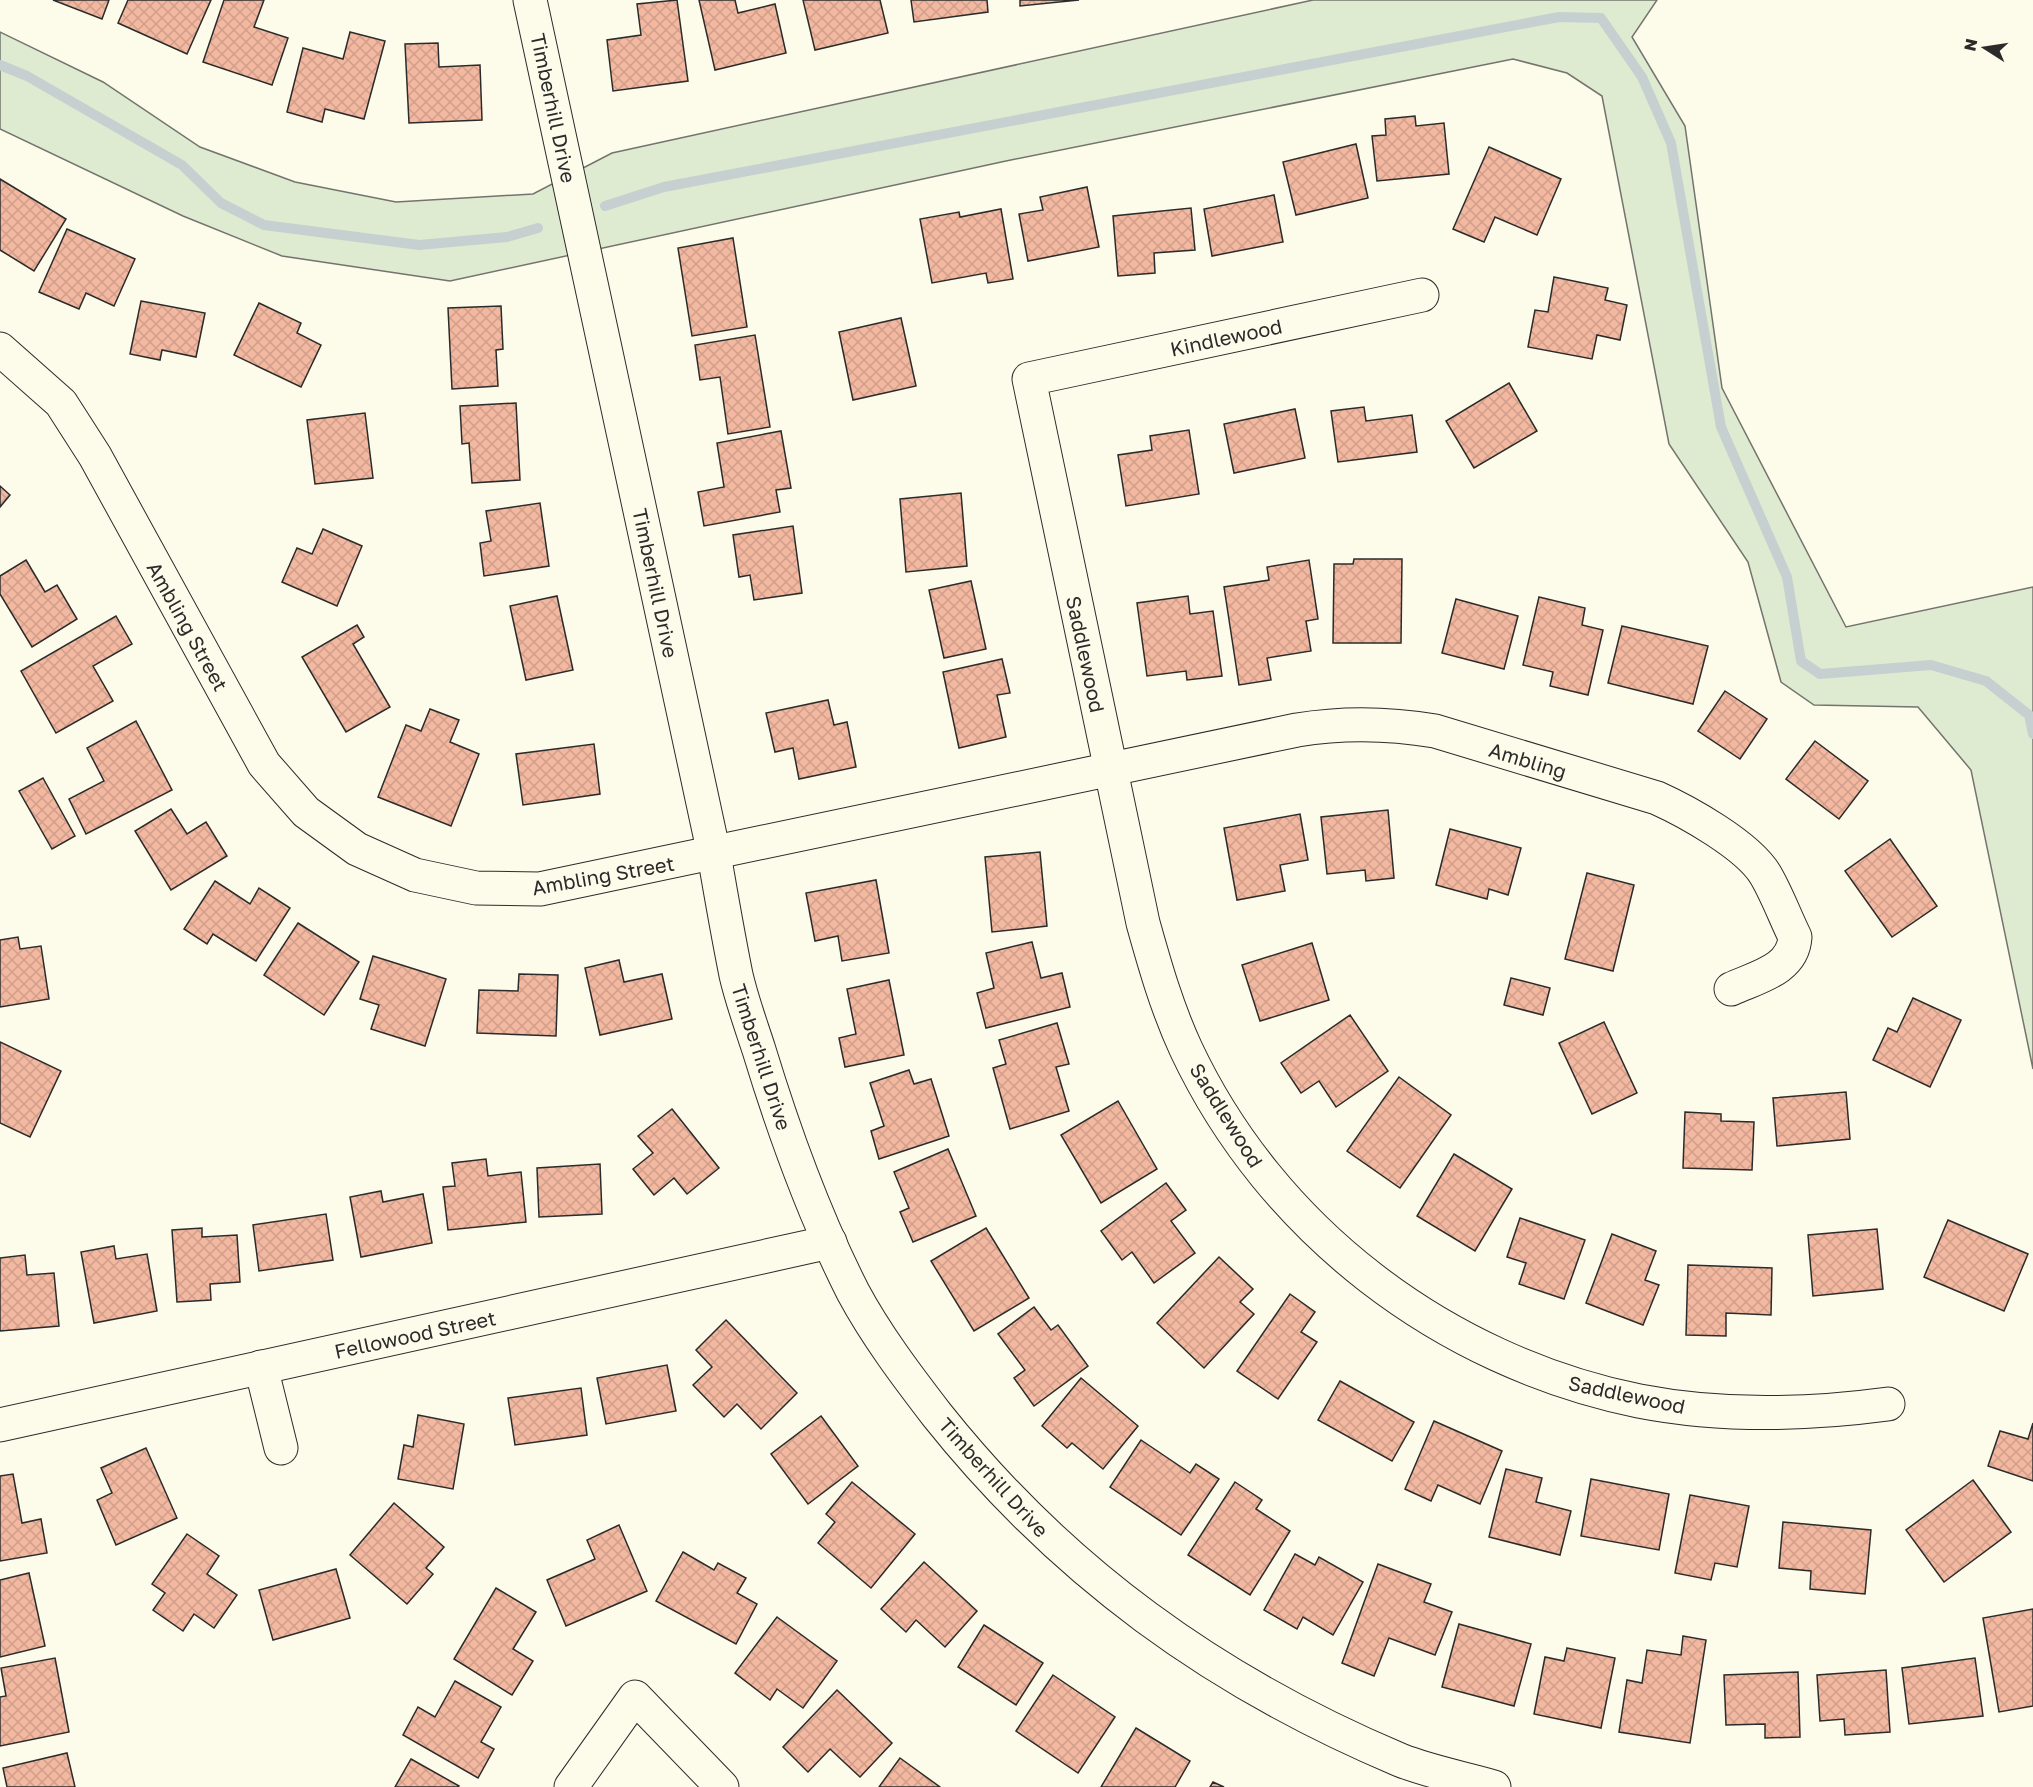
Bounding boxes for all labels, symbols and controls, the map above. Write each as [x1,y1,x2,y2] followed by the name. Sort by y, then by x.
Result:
[1955,18,2015,78] north arrow
[526,31,582,185] street label: Timberhill Drive
[1959,37,1981,53] text: N
[1168,313,1284,361] street label: Kindlewood
[628,506,684,660] street label: Timberhill Drive
[143,557,233,695] street label: Ambling Street
[1062,593,1110,715] street label: Saddlewood
[1486,737,1570,783] street label: Ambling
[530,851,676,899] street label: Ambling Street
[727,981,797,1133] street label: Timberhill Drive
[1185,1058,1269,1172] street label: Saddlewood
[332,1305,498,1363] street label: Fellowood Street
[1566,1370,1688,1418] street label: Saddlewood
[934,1412,1054,1542] street label: Timberhill Drive

